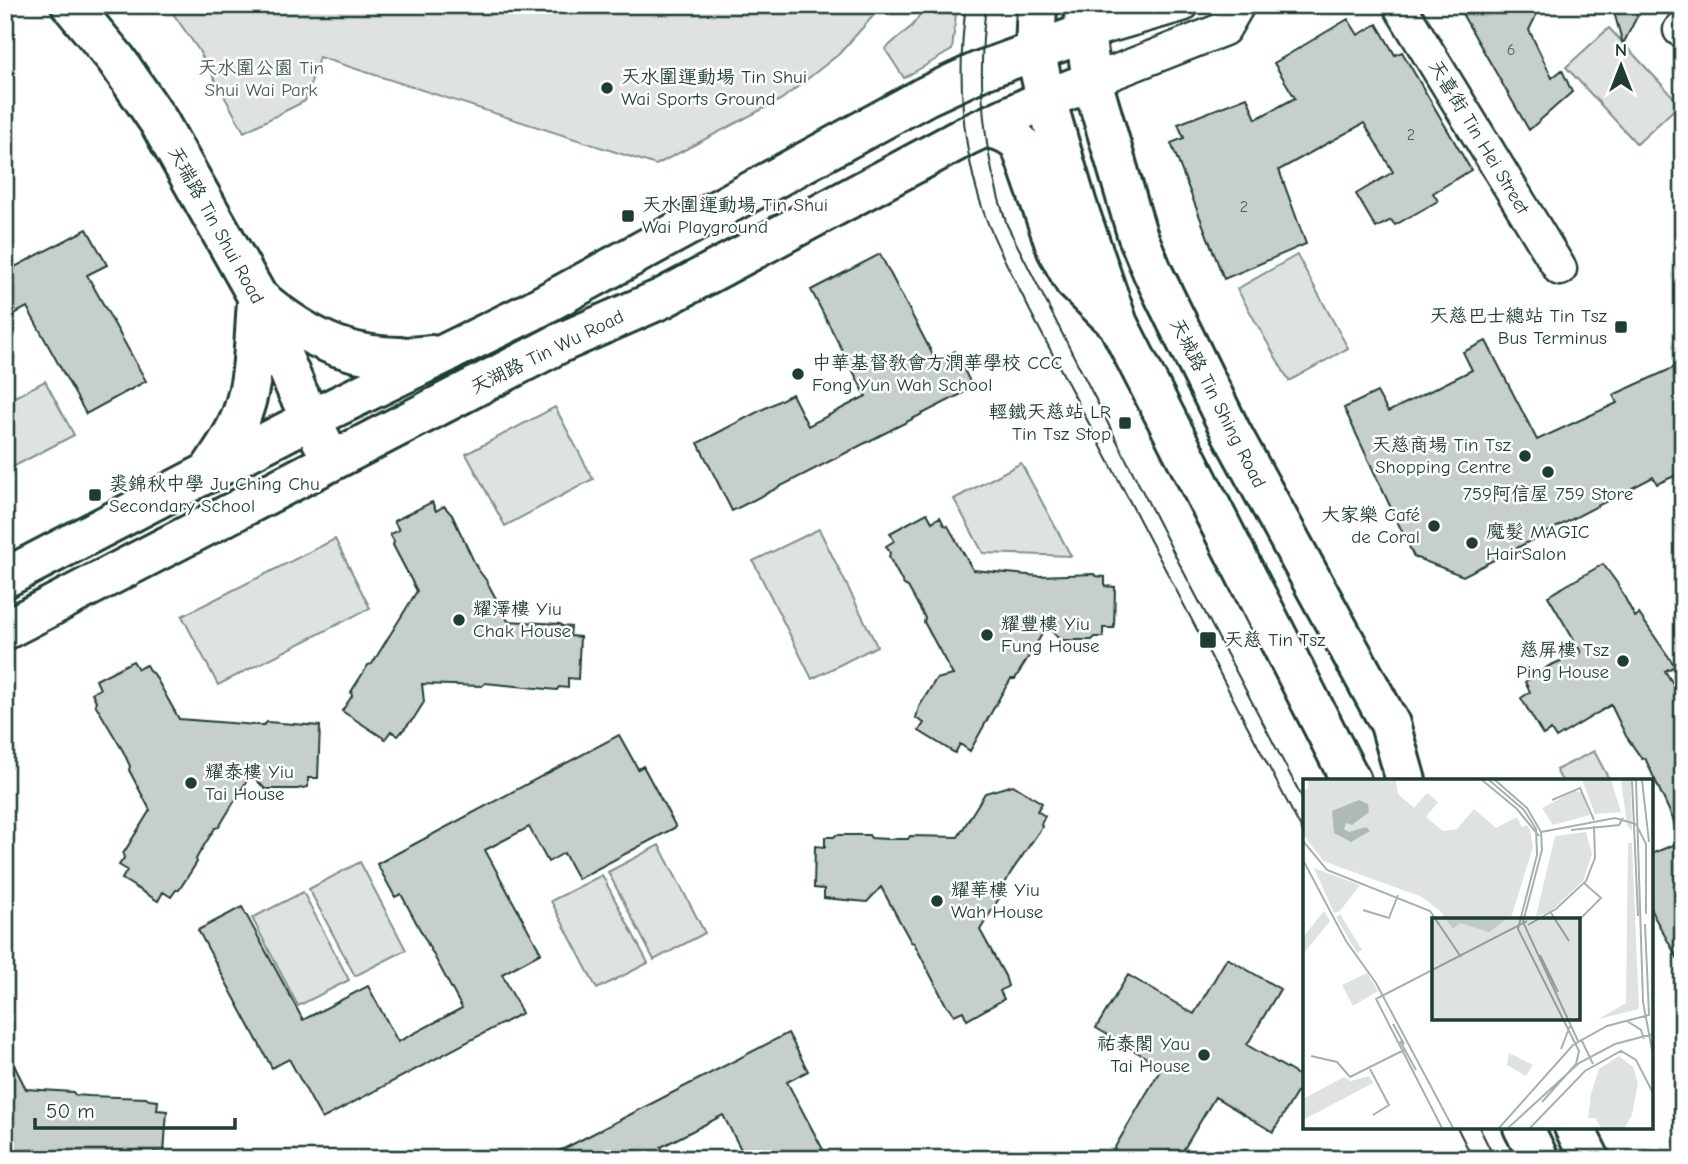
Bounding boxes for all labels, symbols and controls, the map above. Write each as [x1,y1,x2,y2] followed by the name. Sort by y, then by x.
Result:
[1586,32,1656,102] north arrow
[1615,39,1627,61] text: N
[1507,41,1515,59] house number: 6
[1424,56,1534,219] street label: 天喜街 Tin Hei Street
[198,57,324,101] park label: 天水圍公園 Tin Shui Wai Park
[621,66,807,110] place label: 天水圍運動場 Tin Shui Wai Sports Ground
[599,80,615,96] marker: 天水圍運動場 Tin Shui Wai Sports Ground
[1407,126,1415,144] house number: 2
[164,142,268,308] street label: 天瑞路 Tin Shui Road
[642,194,828,238] place label: 天水圍運動場 Tin Shui Wai Playground
[1240,198,1248,216] house number: 2
[620,208,636,224] marker: 天水圍運動場 Tin Shui Wai Playground
[467,305,627,399] street label: 天湖路 Tin Wu Road
[1430,305,1607,349] place label: 天慈巴士總站 Tin Tsz Bus Terminus
[1166,315,1270,491] street label: 天城路 Tin Shing Road
[1613,319,1629,335] marker: 天慈巴士總站 Tin Tsz Bus Terminus
[812,352,1063,396] place label: 中華基督教會方潤華學校 CCC Fong Yun Wah School
[790,366,806,382] marker: 中華基督教會方潤華學校 CCC Fong Yun Wah School
[989,401,1111,445] place label: 輕鐵天慈站 LR Tin Tsz Stop
[1117,415,1133,431] marker: 輕鐵天慈站 LR Tin Tsz Stop
[1372,434,1511,478] place label: 天慈商場 Tin Tsz Shopping Centre
[1517,448,1533,464] marker: 天慈商場 Tin Tsz Shopping Centre
[1540,464,1556,480] marker: 759阿信屋 759 Store
[109,473,320,517] place label: 裘錦秋中學 Ju Ching Chu Secondary School
[1463,483,1633,505] place label: 759阿信屋 759 Store
[87,487,103,503] marker: 裘錦秋中學 Ju Ching Chu Secondary School
[1321,504,1420,548] place label: 大家樂 Café de Coral
[1426,518,1442,534] marker: 大家樂 Café de Coral
[1486,521,1590,565] place label: 魔髮 MAGIC HairSalon
[1464,535,1480,551] marker: 魔髮 MAGIC HairSalon
[473,598,571,642] place label: 耀澤樓 Yiu Chak House
[451,612,467,628] marker: 耀澤樓 Yiu Chak House
[1001,613,1099,657] place label: 耀豐樓 Yiu Fung House
[979,627,995,643] marker: 耀豐樓 Yiu Fung House
[1224,629,1326,651] place label: 天慈 Tin Tsz
[1198,630,1218,650] marker: 天慈 Tin Tsz
[1516,639,1609,683] place label: 慈屏樓 Tsz Ping House
[1615,653,1631,669] marker: 慈屏樓 Tsz Ping House
[205,761,294,805] place label: 耀泰樓 Yiu Tai House
[183,775,199,791] marker: 耀泰樓 Yiu Tai House
[1303,779,1653,1129] inset map
[951,879,1043,923] place label: 耀華樓 Yiu Wah House
[929,893,945,909] marker: 耀華樓 Yiu Wah House
[1097,1033,1190,1077] place label: 祐泰閣 Yau Tai House
[1196,1047,1212,1063] marker: 祐泰閣 Yau Tai House
[35,1087,234,1131] scale bar
[46,1099,95,1123] text: 50 m

